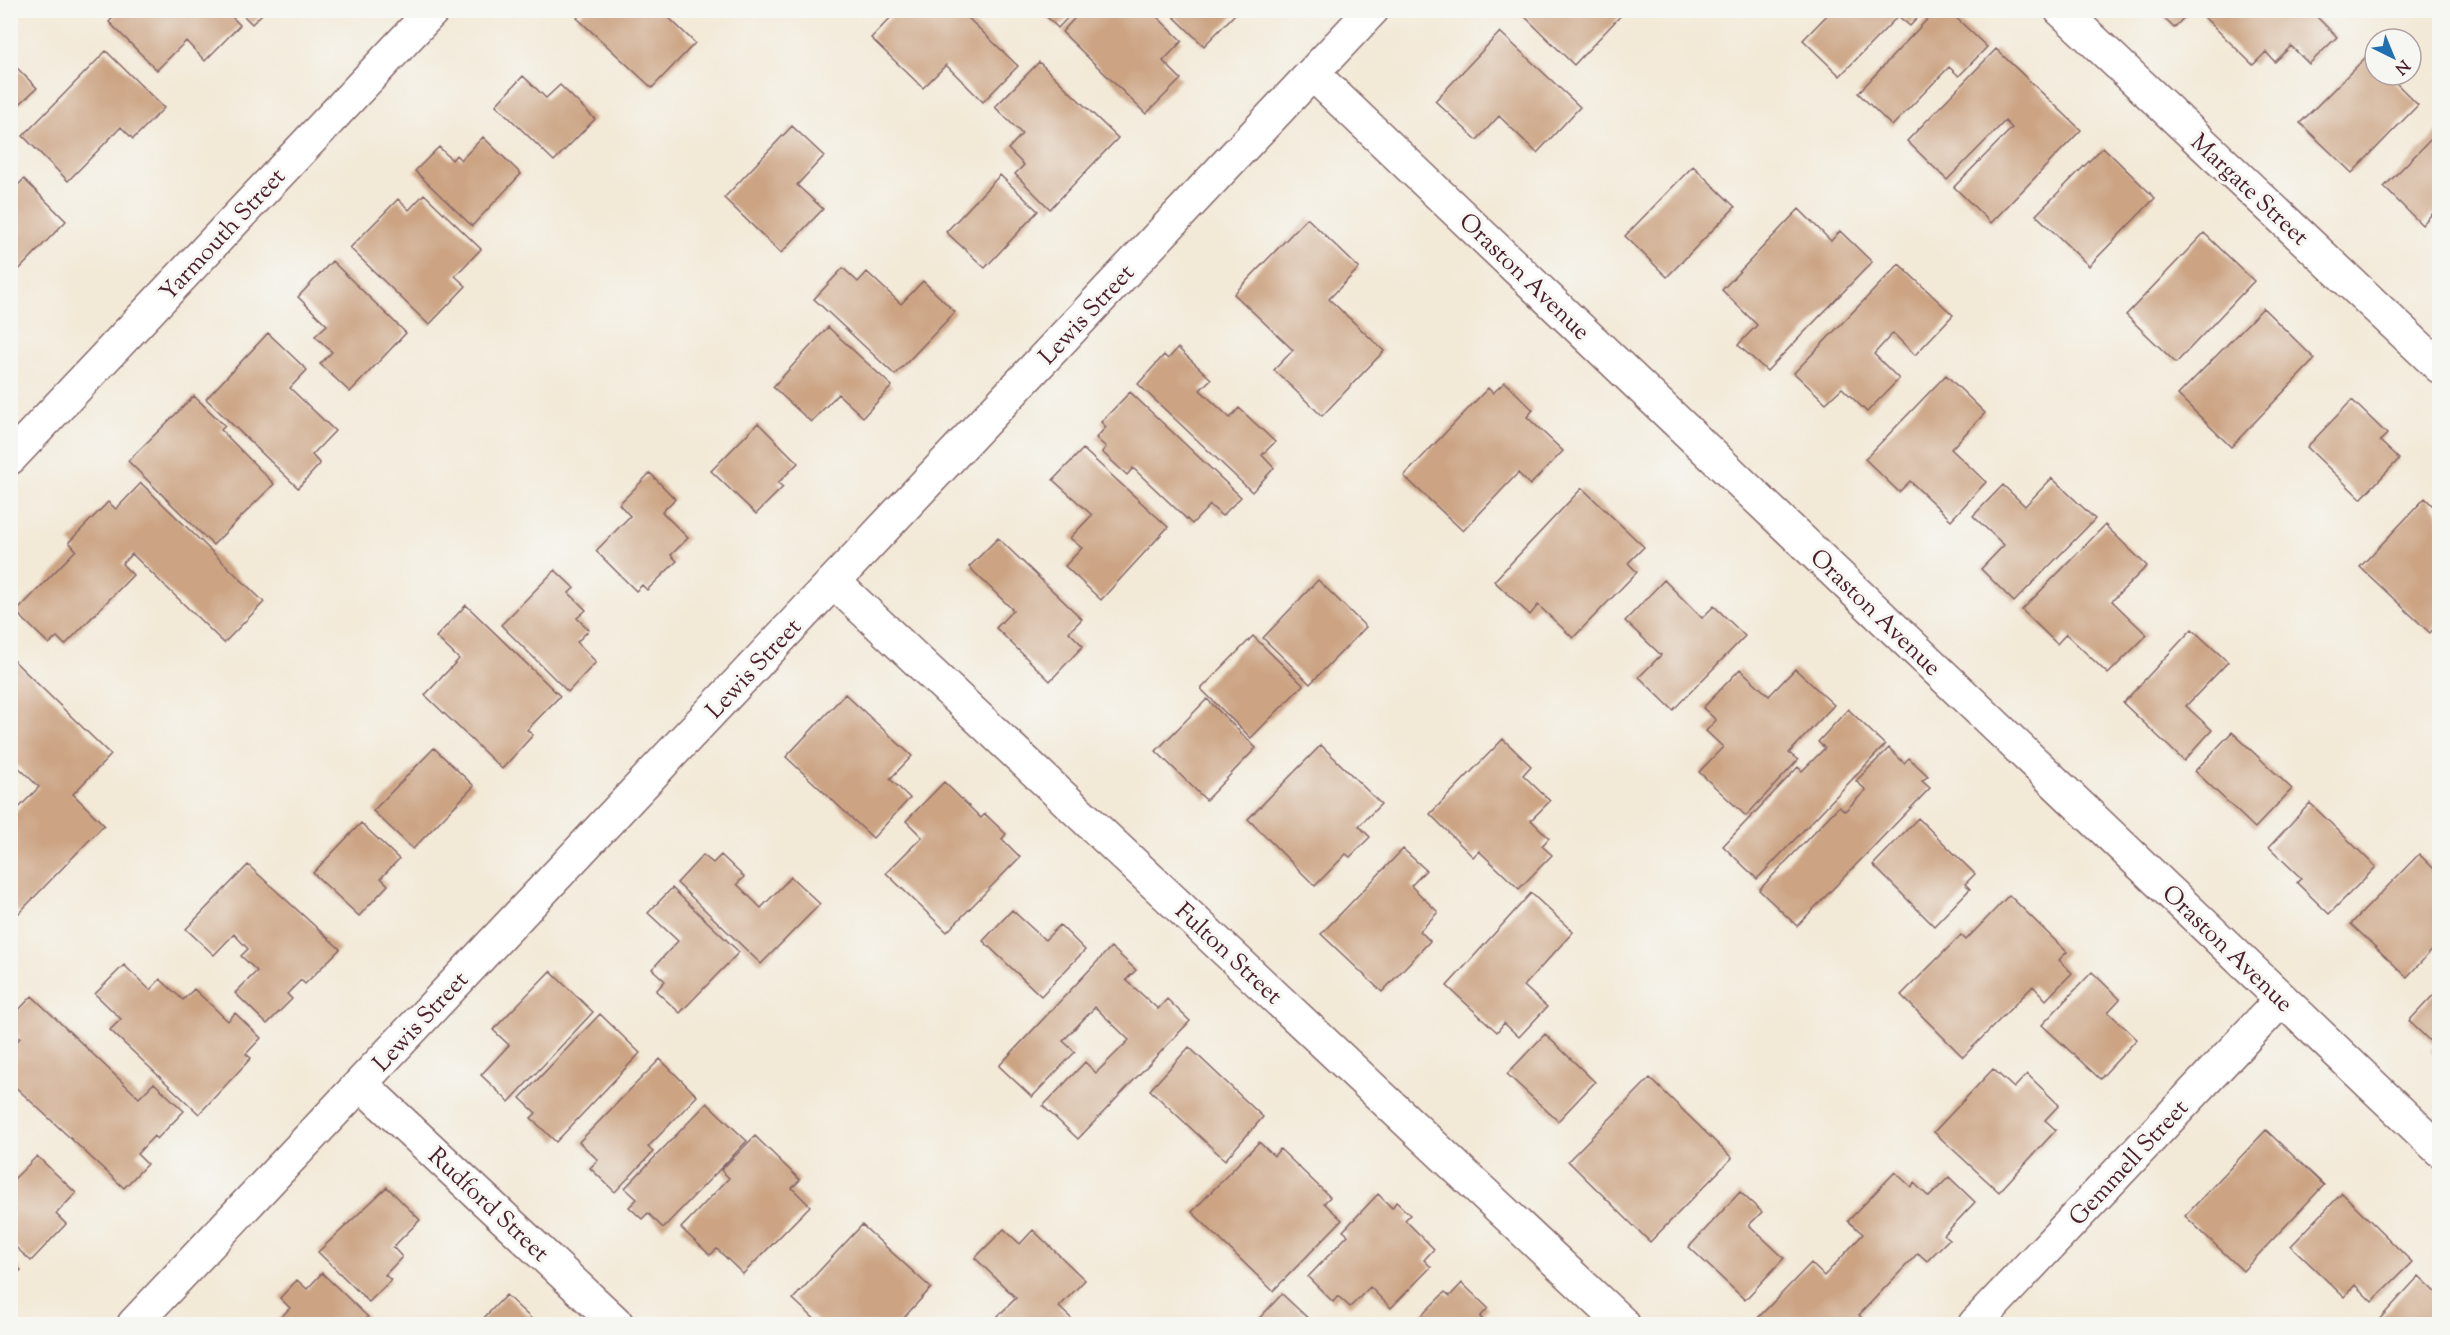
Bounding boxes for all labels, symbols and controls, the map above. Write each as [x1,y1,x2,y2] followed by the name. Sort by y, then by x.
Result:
[2363,27,2423,87] north arrow
[2389,53,2414,79] text: N
[2182,127,2315,254] street label: Margate Street
[153,161,294,310] street label: Yarmouth Street
[1450,206,1597,349] street label: Oraston Avenue
[1032,257,1143,373] street label: Lewis Street
[1801,542,1948,685] street label: Oraston Avenue
[699,611,810,727] street label: Lewis Street
[2153,878,2300,1021] street label: Oraston Avenue
[1166,896,1289,1013] street label: Fulton Street
[366,964,477,1080] street label: Lewis Street
[2062,1093,2197,1234] street label: Gemmell Street
[420,1140,556,1271] street label: Rudford Street

